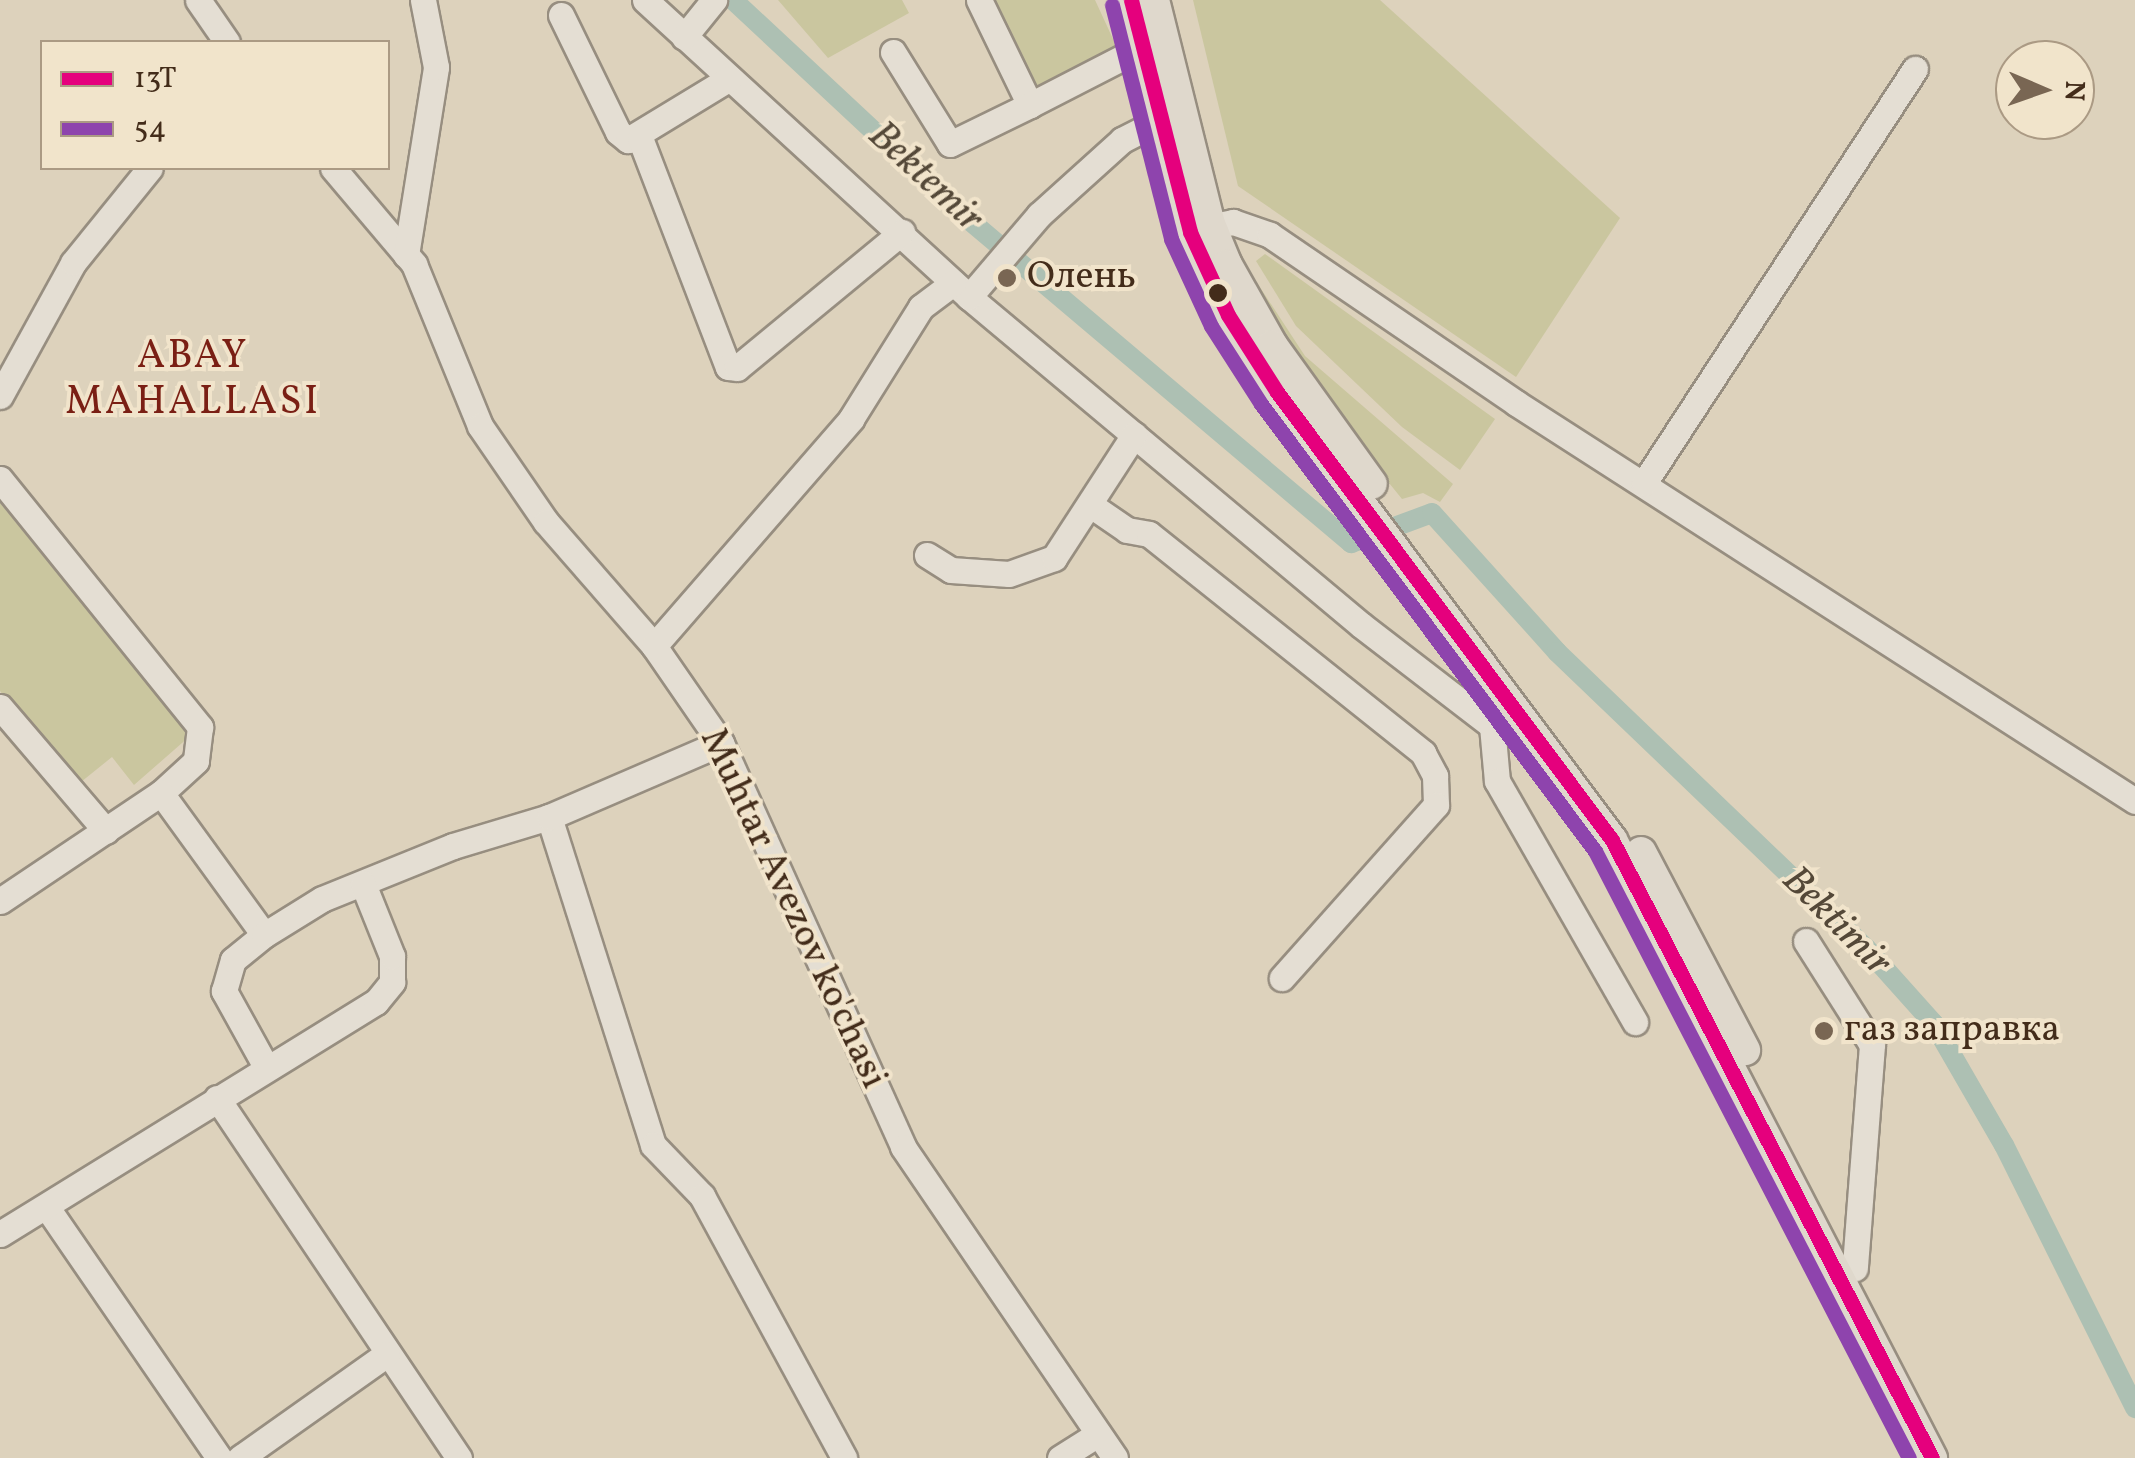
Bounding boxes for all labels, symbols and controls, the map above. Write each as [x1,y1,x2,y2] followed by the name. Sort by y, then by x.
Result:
[40,40,390,170] legend
[1995,40,2095,140] north arrow
[134,58,176,100] text: 13Т
[2054,80,2093,102] text: N
[134,108,166,150] text: 54
[857,113,993,243] water label: Bektemir
[1027,255,1136,301] place label: Олень
[996,267,1018,289] marker: Олень
[1208,283,1228,303] unlabelled marker
[65,333,321,427] district label: ABAY MAHALLASI
[688,721,896,1097] street label: Muhtar Avezov ko'chasi
[1771,857,1901,987] water label: Bektimir
[1844,1008,2060,1054] place label: газ заправка
[1813,1020,1835,1042] marker: газ заправка

